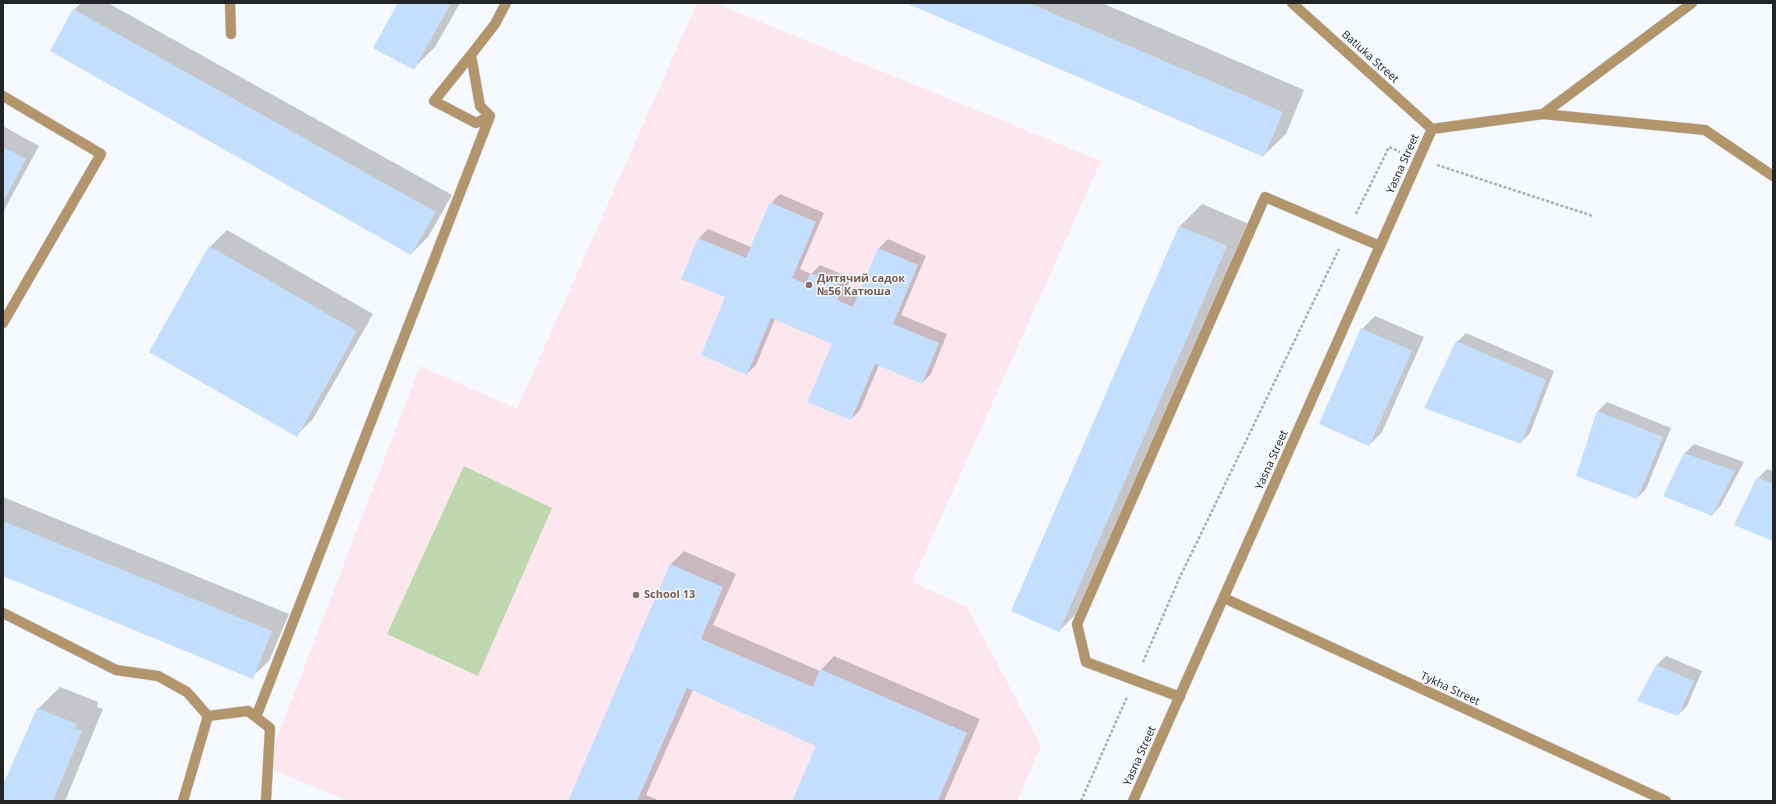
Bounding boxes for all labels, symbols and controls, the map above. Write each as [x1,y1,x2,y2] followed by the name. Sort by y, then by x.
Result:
[1339,28,1401,86] street label: Batiuka Street
[1384,132,1422,196] street label: Yasna Street
[817,272,905,298] place label: Дитячий садок №56 Катюша
[804,280,814,290] marker: Дитячий садок №56 Катюша
[1253,428,1291,492] street label: Yasna Street
[644,588,695,602] place label: School 13
[631,590,641,600] marker: School 13
[1418,670,1482,708] street label: Tykha Street
[1121,724,1159,788] street label: Yasna Street

